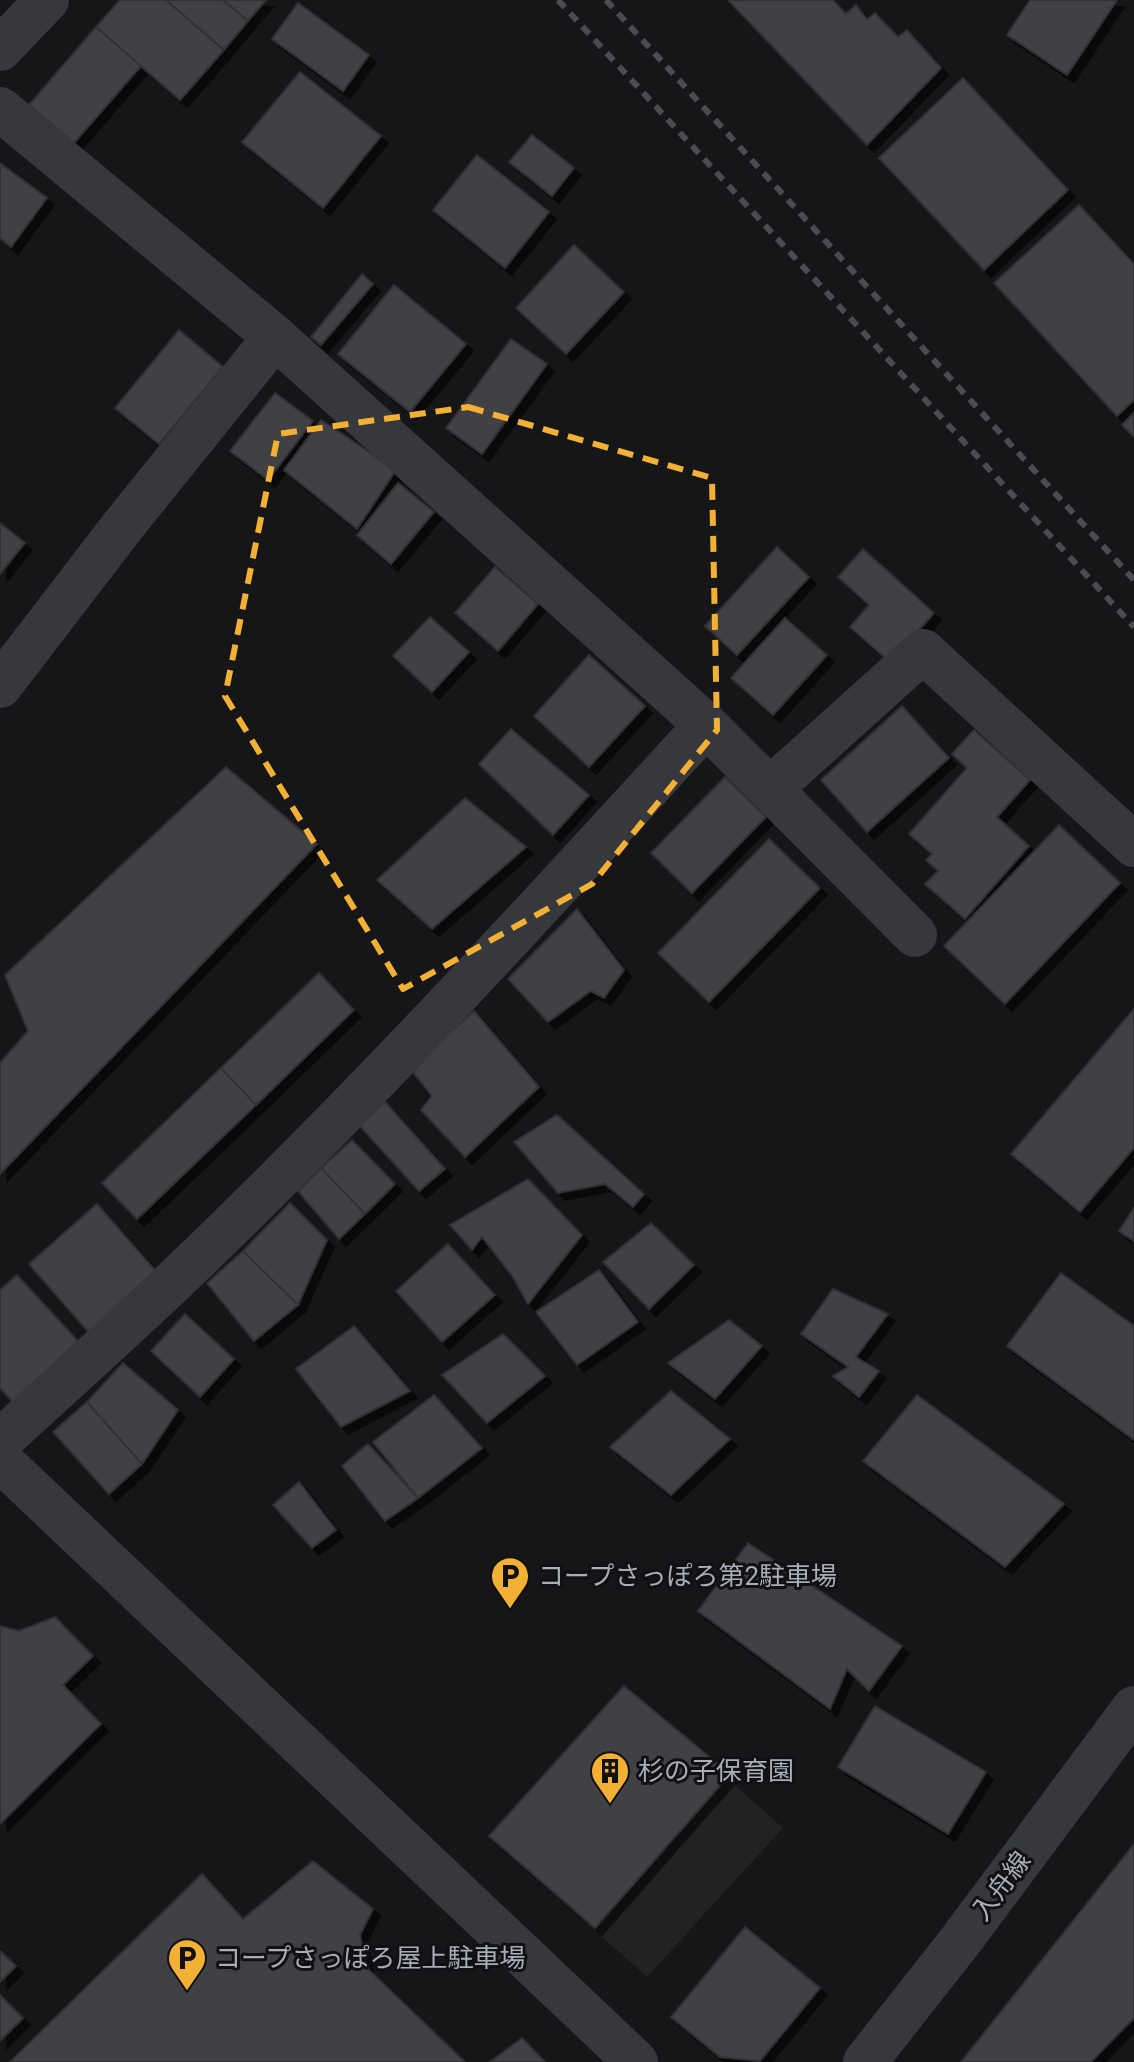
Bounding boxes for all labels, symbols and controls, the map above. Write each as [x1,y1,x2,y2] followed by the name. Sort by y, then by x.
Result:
[489,1555,531,1610] parking icon: コープさっぽろ第2駐車場
[538,1561,837,1591] place label: コープさっぽろ第2駐車場
[589,1750,631,1805] building icon: 杉の子保育園
[638,1756,794,1786] place label: 杉の子保育園
[966,1846,1036,1926] street label: 入舟線
[166,1937,208,1992] parking icon: コープさっぽろ屋上駐車場
[215,1943,525,1973] place label: コープさっぽろ屋上駐車場

